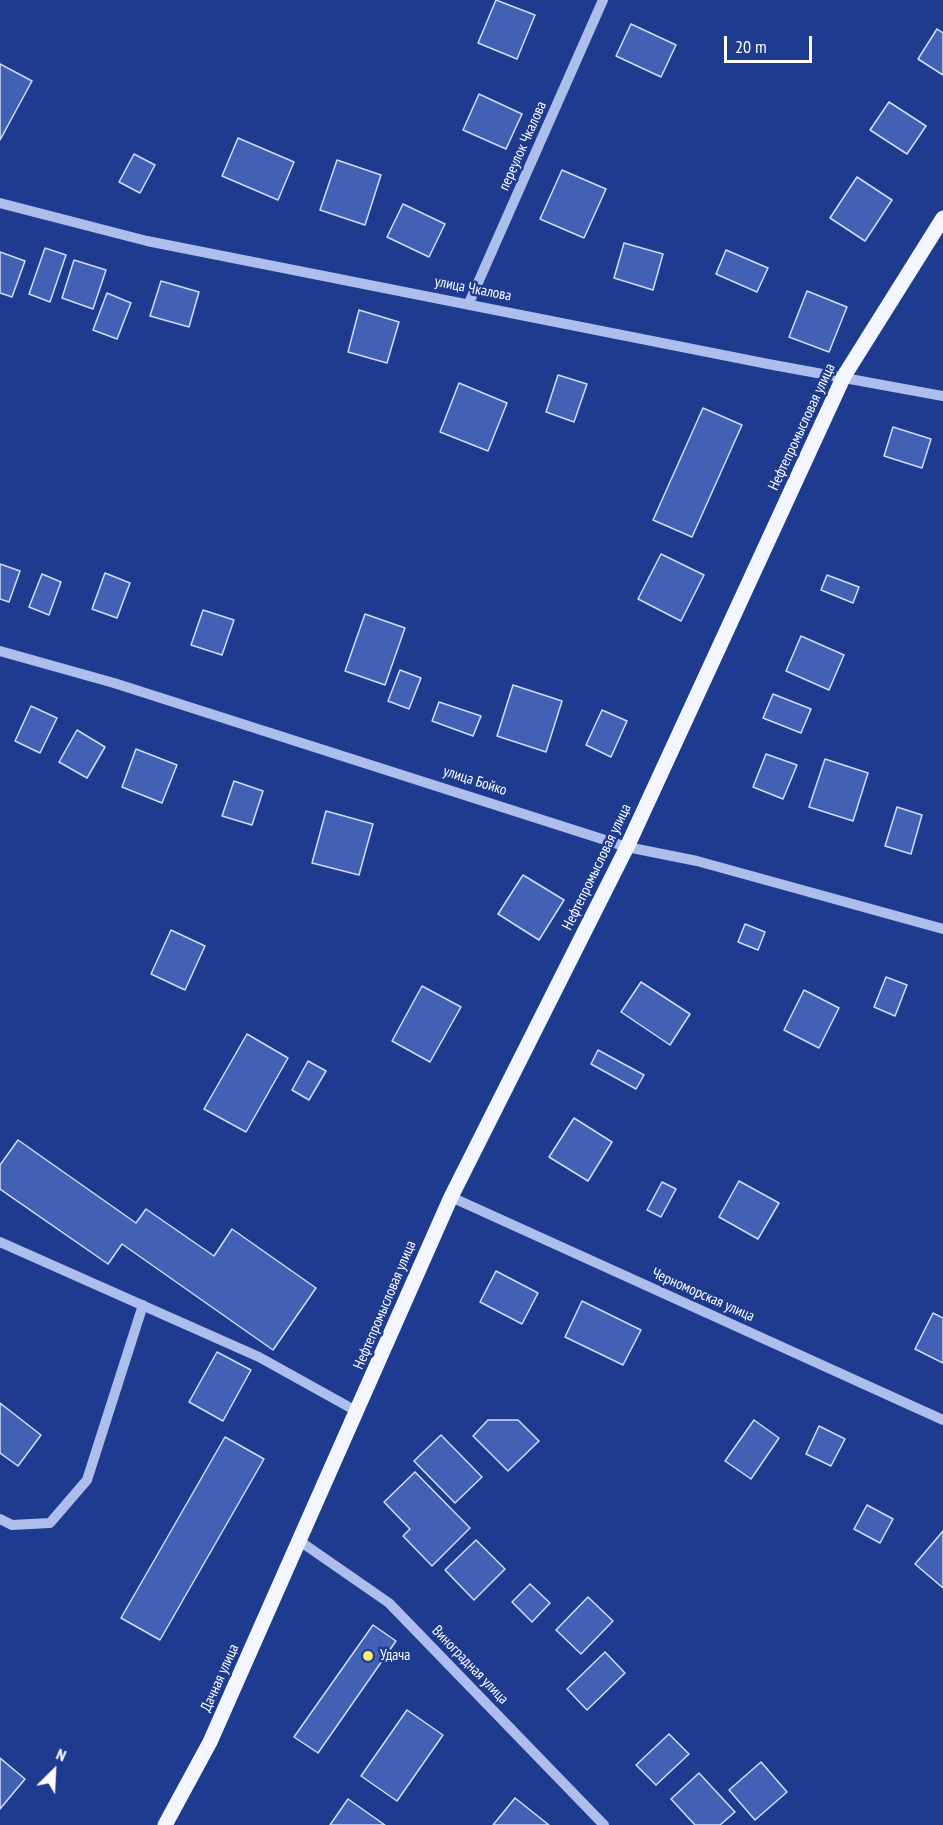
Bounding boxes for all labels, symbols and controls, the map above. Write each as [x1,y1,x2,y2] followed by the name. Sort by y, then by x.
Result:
[727,24,816,62] scale bar
[735,35,767,58] text: 20 m
[495,99,551,193] street label: переулок Чкалова
[433,273,513,305] street label: улица Чкалова
[765,361,839,493] street label: Нефтепромысловая улица
[441,762,509,800] street label: улица Бойко
[559,801,635,933] street label: Нефтепромысловая улица
[350,1238,420,1372] street label: Нефтепромысловая улица
[649,1264,757,1326] street label: Черноморская улица
[428,1622,512,1708] street label: Виноградная улица
[197,1641,243,1715] street label: Дачная улица
[380,1647,410,1665] place label: Удача
[361,1649,375,1663] marker: Удача
[24,1741,84,1801] north arrow
[53,1744,69,1765] text: N

